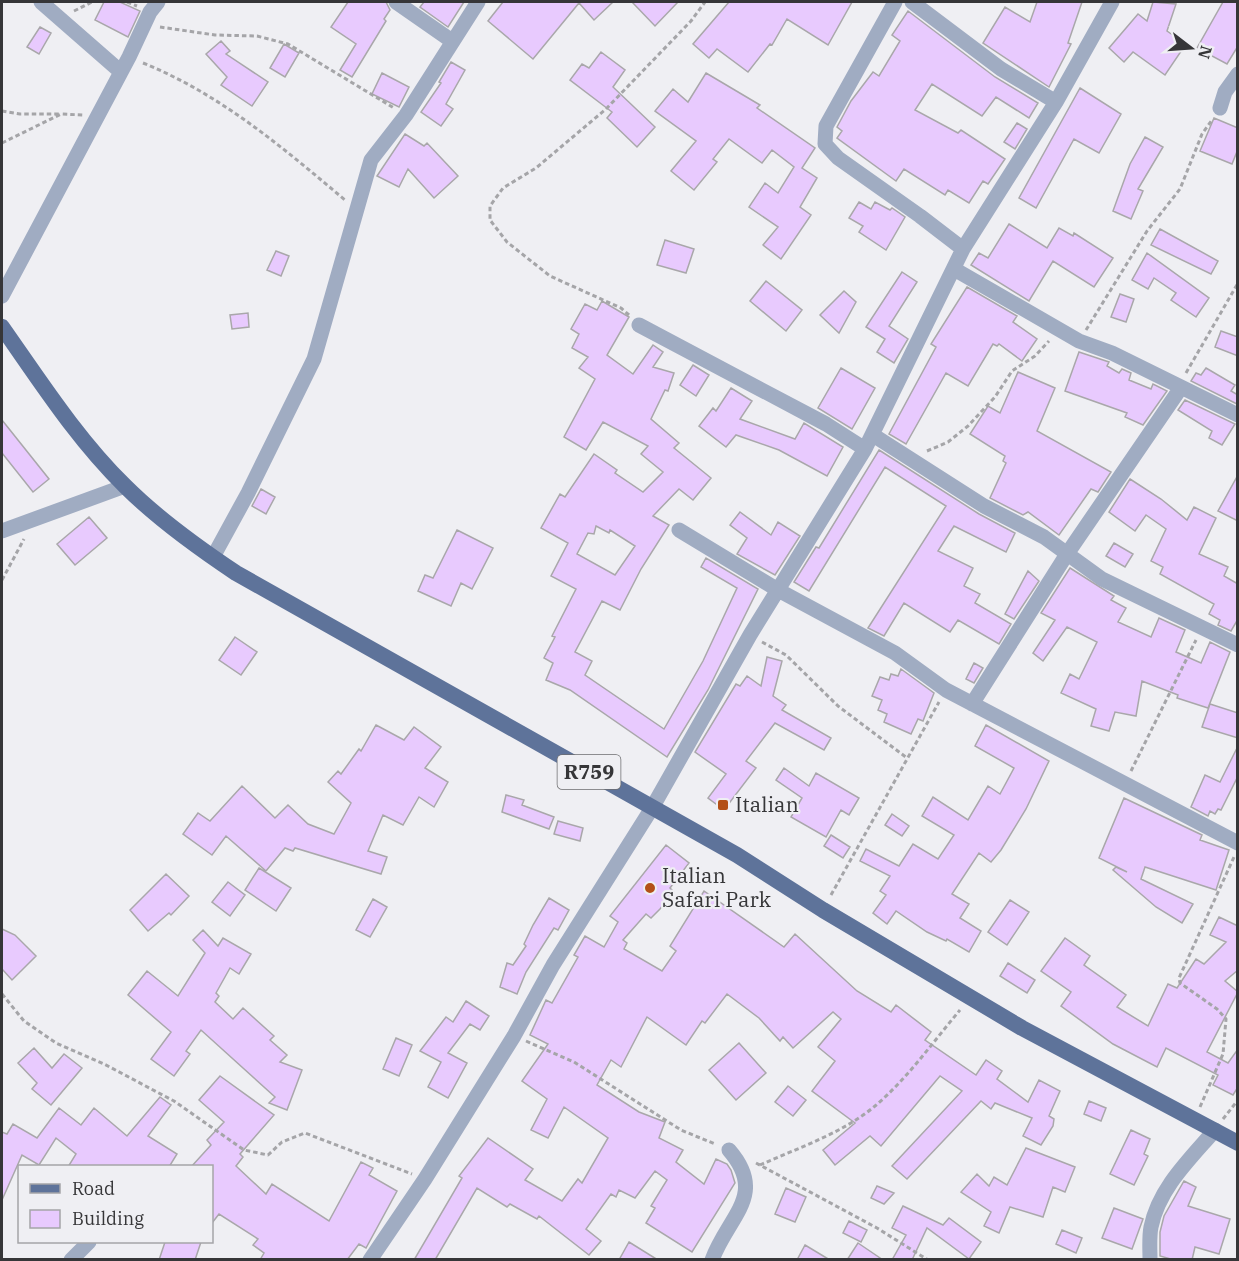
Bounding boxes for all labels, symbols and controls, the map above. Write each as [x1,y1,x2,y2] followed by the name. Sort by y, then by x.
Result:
[1161,18,1221,78] north arrow
[1194,43,1217,61] text: N
[558,755,620,789] road number: R759
[735,790,799,818] place label: Italian
[716,798,730,812] marker: Italian
[662,861,772,913] place label: Italian Safari Park
[643,881,657,895] marker: Italian Safari Park
[18,1165,213,1243] legend
[72,1177,115,1200] text: Road
[72,1207,144,1230] text: Building

